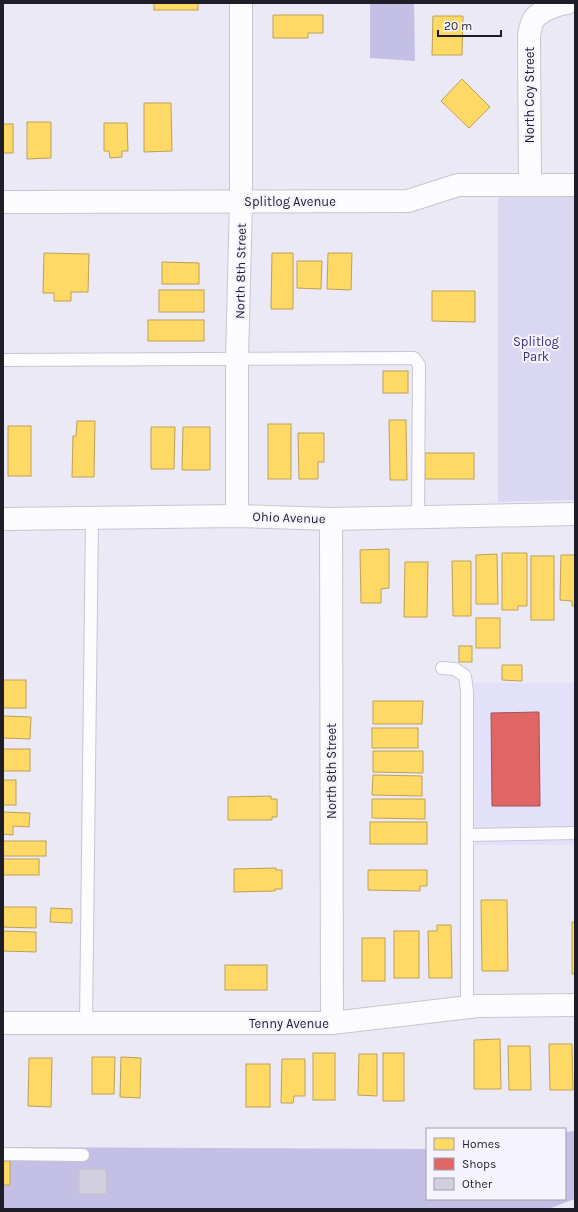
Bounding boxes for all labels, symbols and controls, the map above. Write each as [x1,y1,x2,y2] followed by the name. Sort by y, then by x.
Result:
[438,12,501,38] scale bar
[444,19,472,33] text: 20 m
[522,47,537,143] street label: North Coy Street
[244,194,336,209] street label: Splitlog Avenue
[232,223,249,319] street label: North 8th Street
[513,334,560,364] park label: Splitlog Park
[252,509,326,526] street label: Ohio Avenue
[324,723,339,819] street label: North 8th Street
[249,1016,329,1031] street label: Tenny Avenue
[426,1128,566,1200] legend
[462,1137,500,1151] text: Homes
[462,1157,496,1171] text: Shops
[462,1177,493,1191] text: Other

